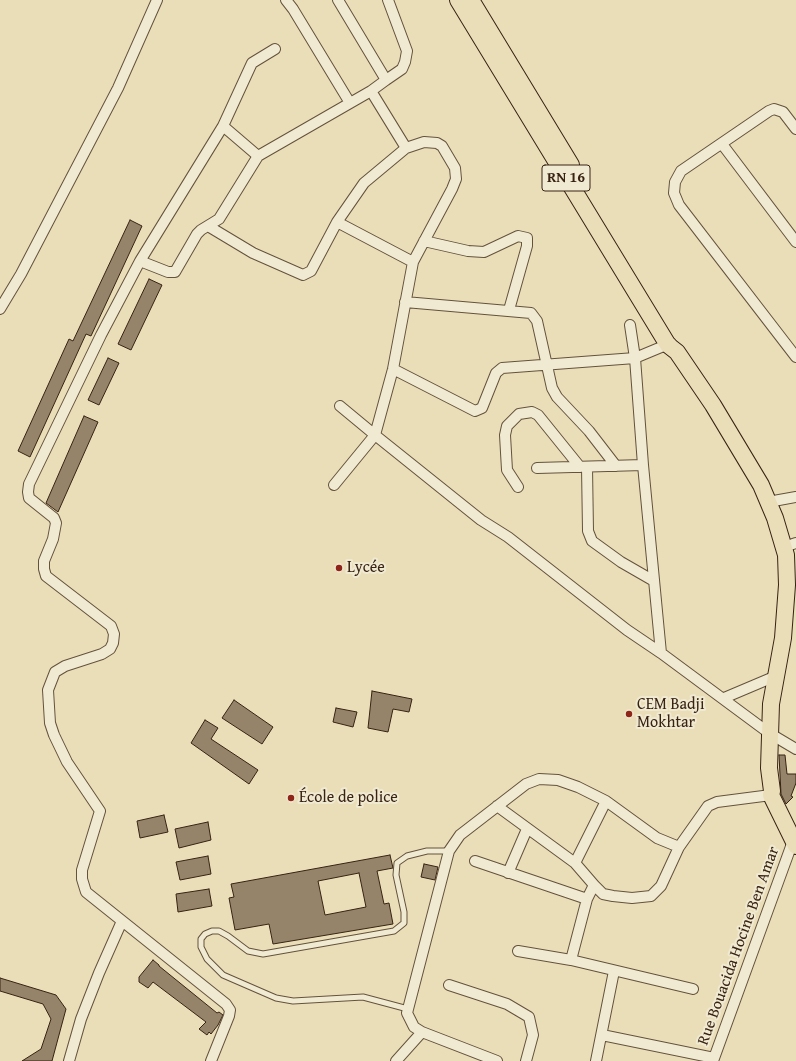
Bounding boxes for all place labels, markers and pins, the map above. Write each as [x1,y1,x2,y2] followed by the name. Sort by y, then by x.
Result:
[347,558,385,578] place label: Lycée
[334,563,344,573] marker: Lycée
[637,695,704,733] place label: CEM Badji Mokhtar
[624,709,634,719] marker: CEM Badji Mokhtar
[299,788,398,808] place label: École de police
[286,793,296,803] marker: École de police

